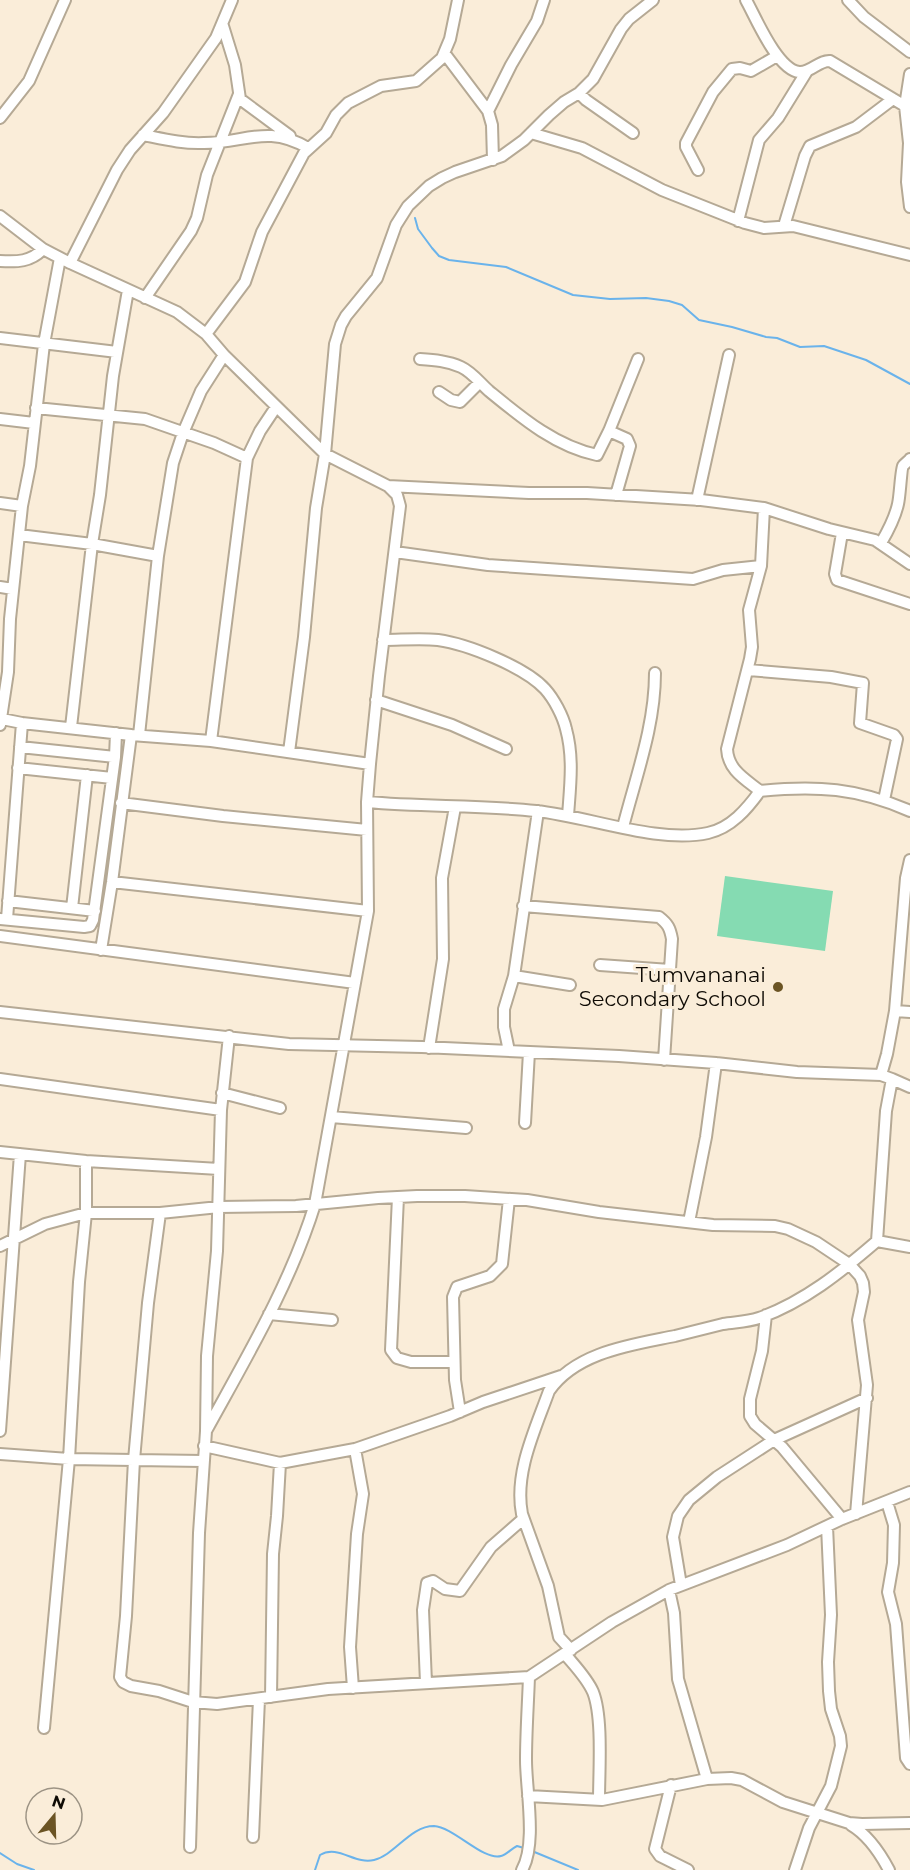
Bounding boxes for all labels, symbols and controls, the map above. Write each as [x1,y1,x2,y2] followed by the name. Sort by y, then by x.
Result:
[579,962,766,1011] place label: Tumvananai Secondary School
[771,980,785,994] marker: Tumvananai Secondary School
[24,1786,84,1846] north arrow
[50,1791,68,1813] text: N

